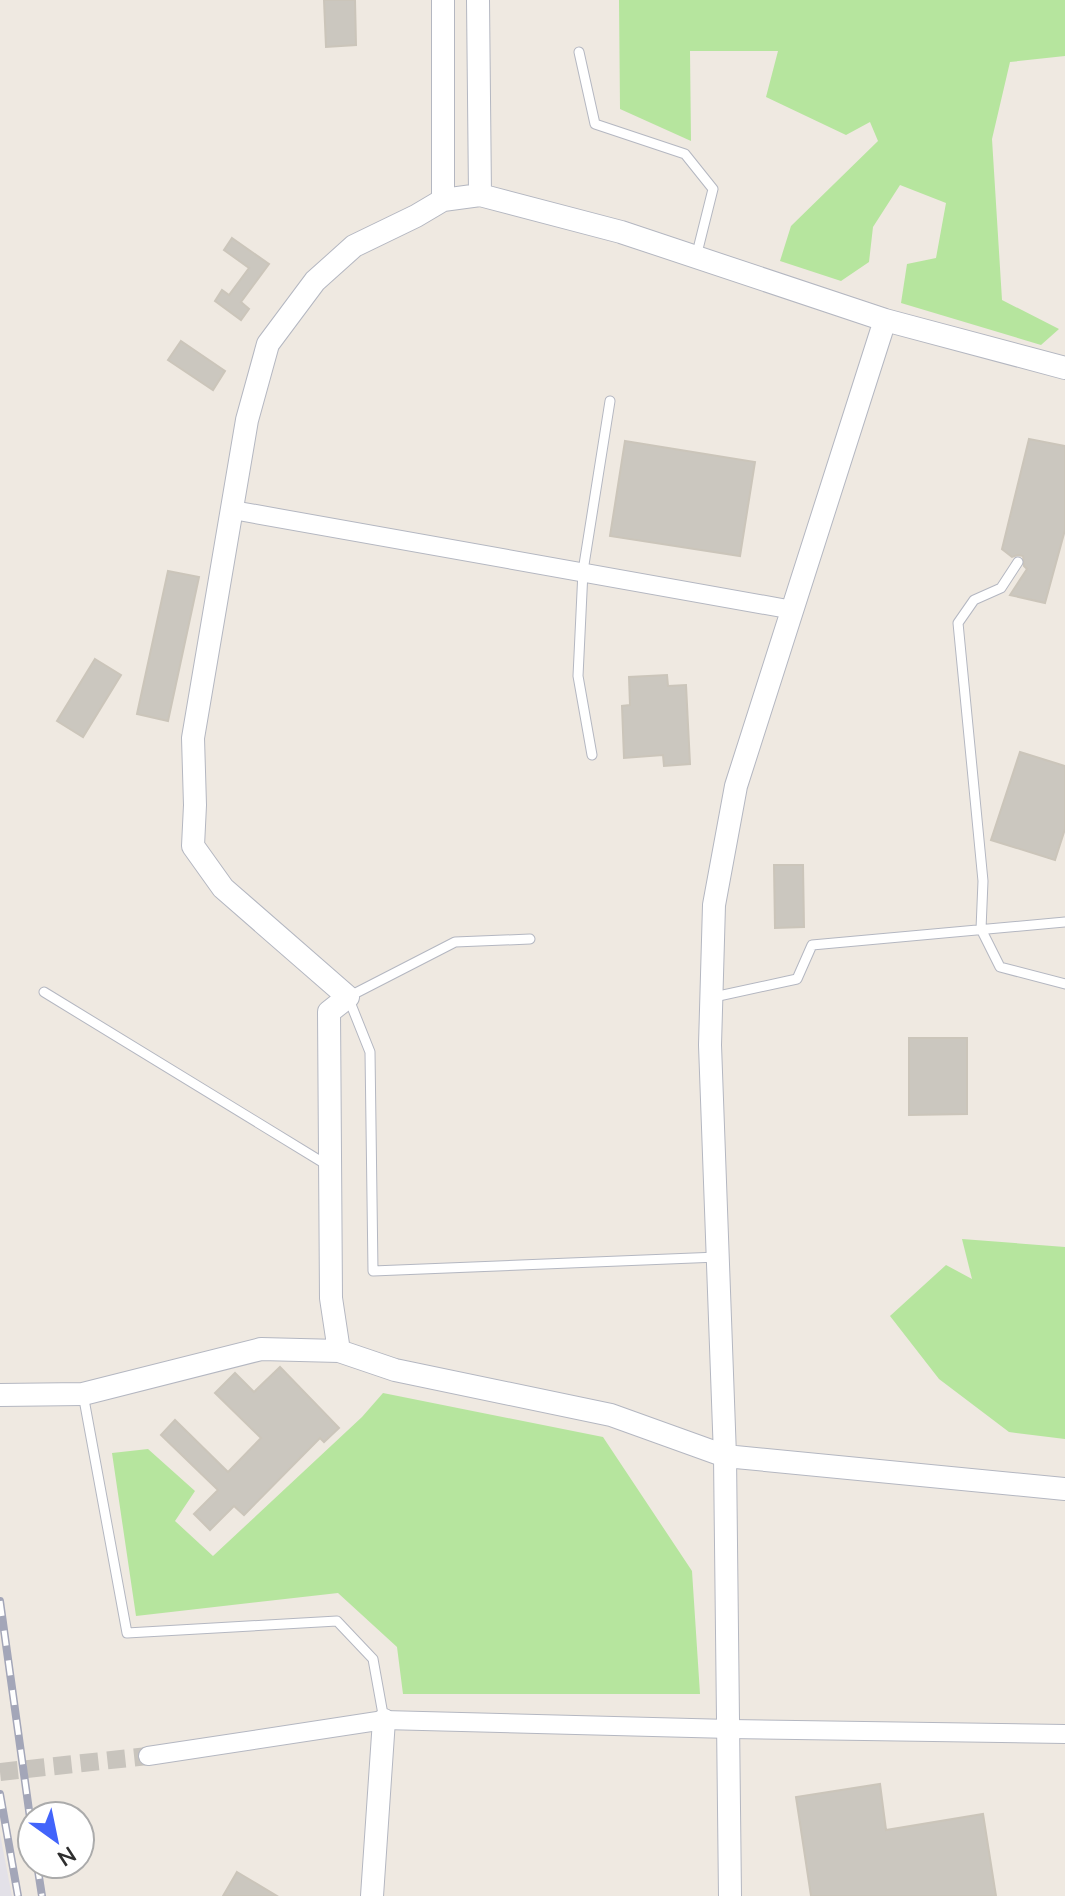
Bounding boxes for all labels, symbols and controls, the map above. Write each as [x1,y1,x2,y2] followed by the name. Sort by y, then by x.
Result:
[16,1800,96,1880] north arrow
[51,1839,81,1873] text: N

